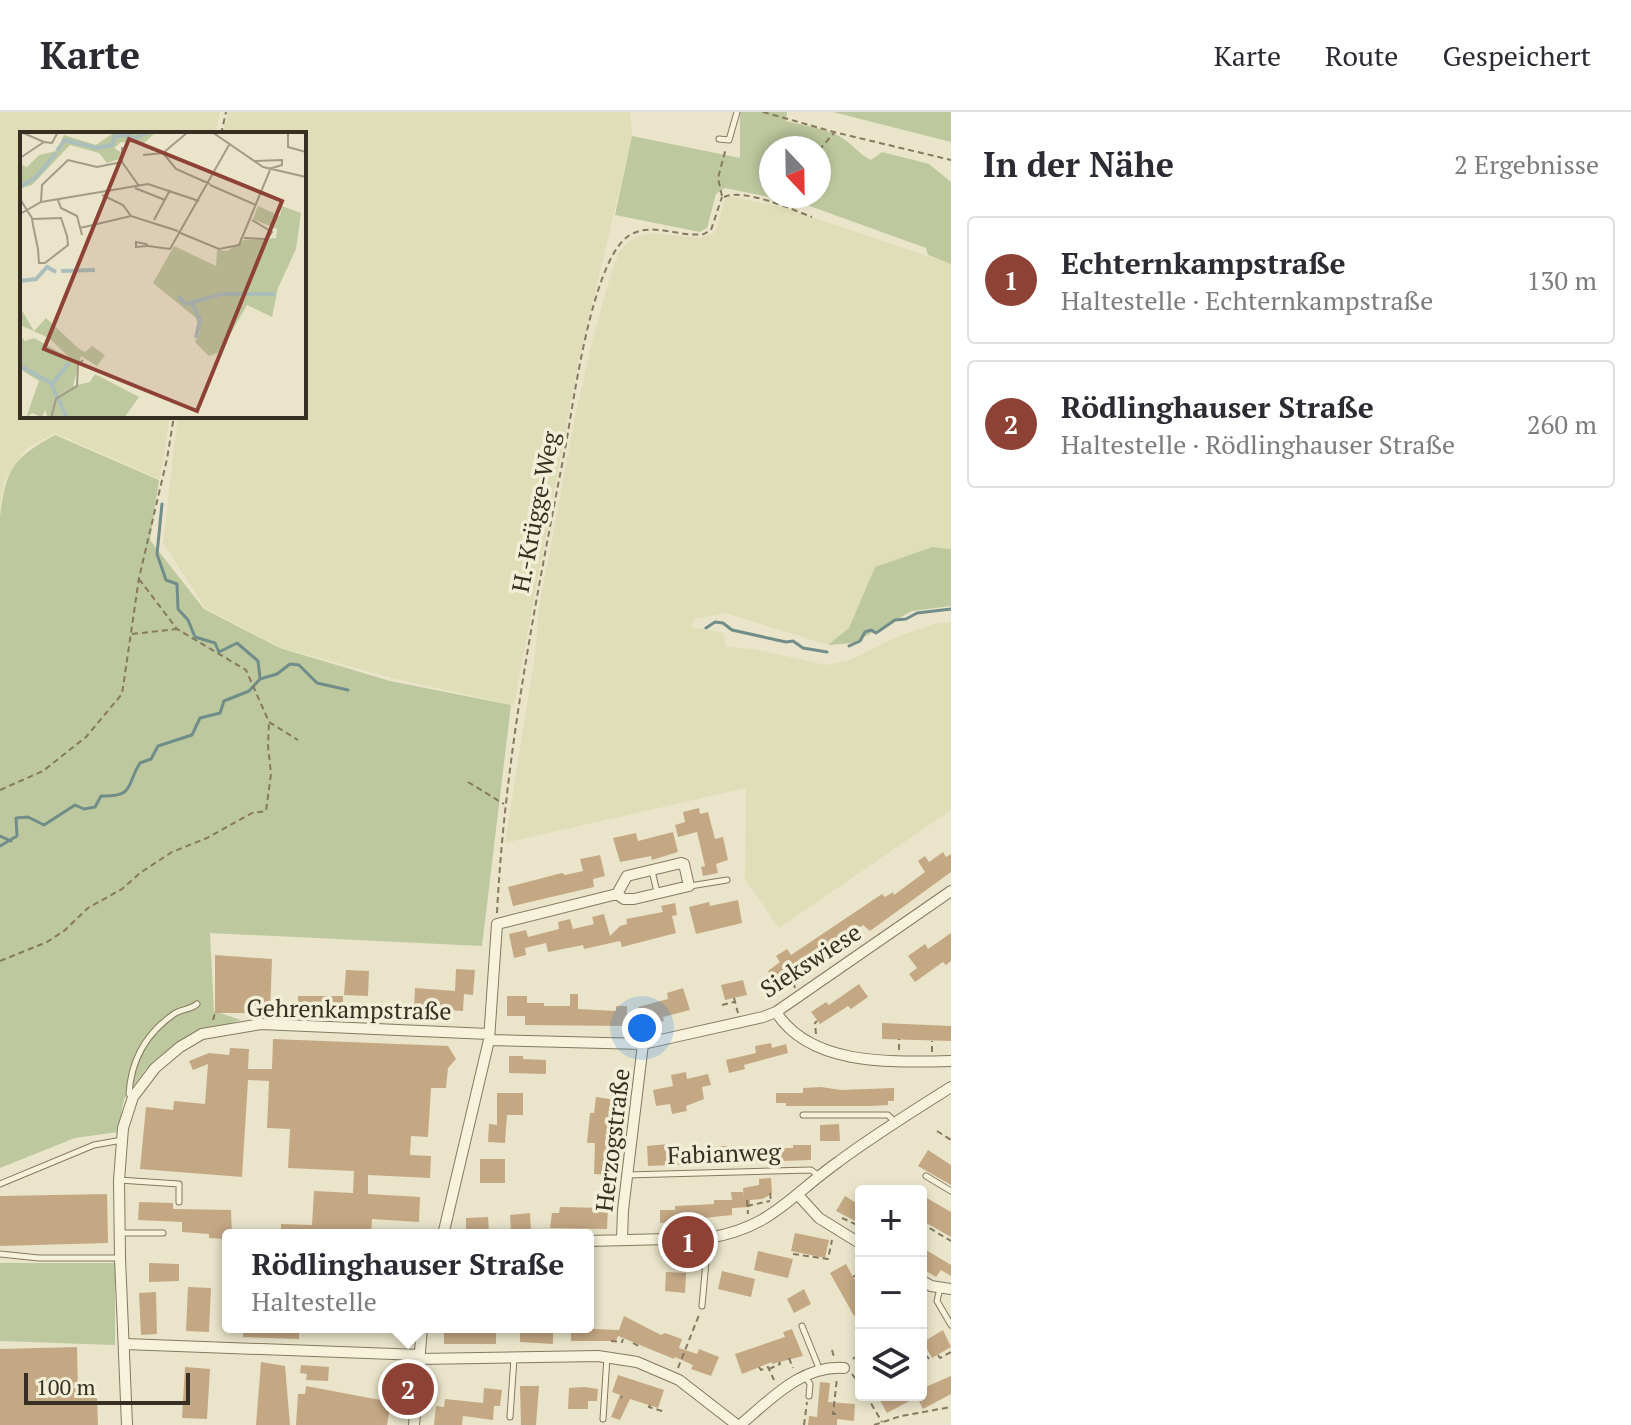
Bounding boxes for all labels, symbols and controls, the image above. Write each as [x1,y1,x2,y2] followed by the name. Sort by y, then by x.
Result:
[40,30,140,80] text: Karte
[1214,37,1281,74] text: Karte
[1325,37,1398,74] text: Route
[1442,37,1591,74] text: Gespeichert
[20,132,306,418] inset map
[759,136,831,208] north arrow
[983,142,1174,187] text: In der Nähe
[1454,147,1599,181] text: 2 Ergebnisse
[1061,243,1346,283] text: Echternkampstraße
[1004,263,1018,297] text: 1
[1527,263,1597,297] text: 130 m
[1061,283,1433,317] text: Haltestelle · Echternkampstraße
[1061,387,1374,427] text: Rödlinghauser Straße
[1004,407,1018,441] text: 2
[1527,407,1597,441] text: 260 m
[1061,427,1455,461] text: Haltestelle · Rödlinghauser Straße
[504,428,566,595] street label: H.-Krügge-Weg
[754,916,867,1005] street label: Siekswiese
[246,991,452,1027] street label: Gehrenkampstraße
[622,1008,662,1048] your location
[587,1066,637,1213] street label: Herzogstraße
[667,1135,782,1171] street label: Fabianweg
[855,1185,927,1401] map controls
[855,1185,927,1257] button: +
[662,1212,714,1272] pin: 1
[222,1229,594,1333] popup
[252,1244,564,1284] text: Rödlinghauser Straße
[855,1257,927,1329] button: −
[252,1284,377,1318] text: Haltestelle
[855,1329,927,1401] button: layers
[382,1359,434,1419] pin: 2
[24,1369,190,1405] scale bar
[36,1372,96,1401] text: 100 m

